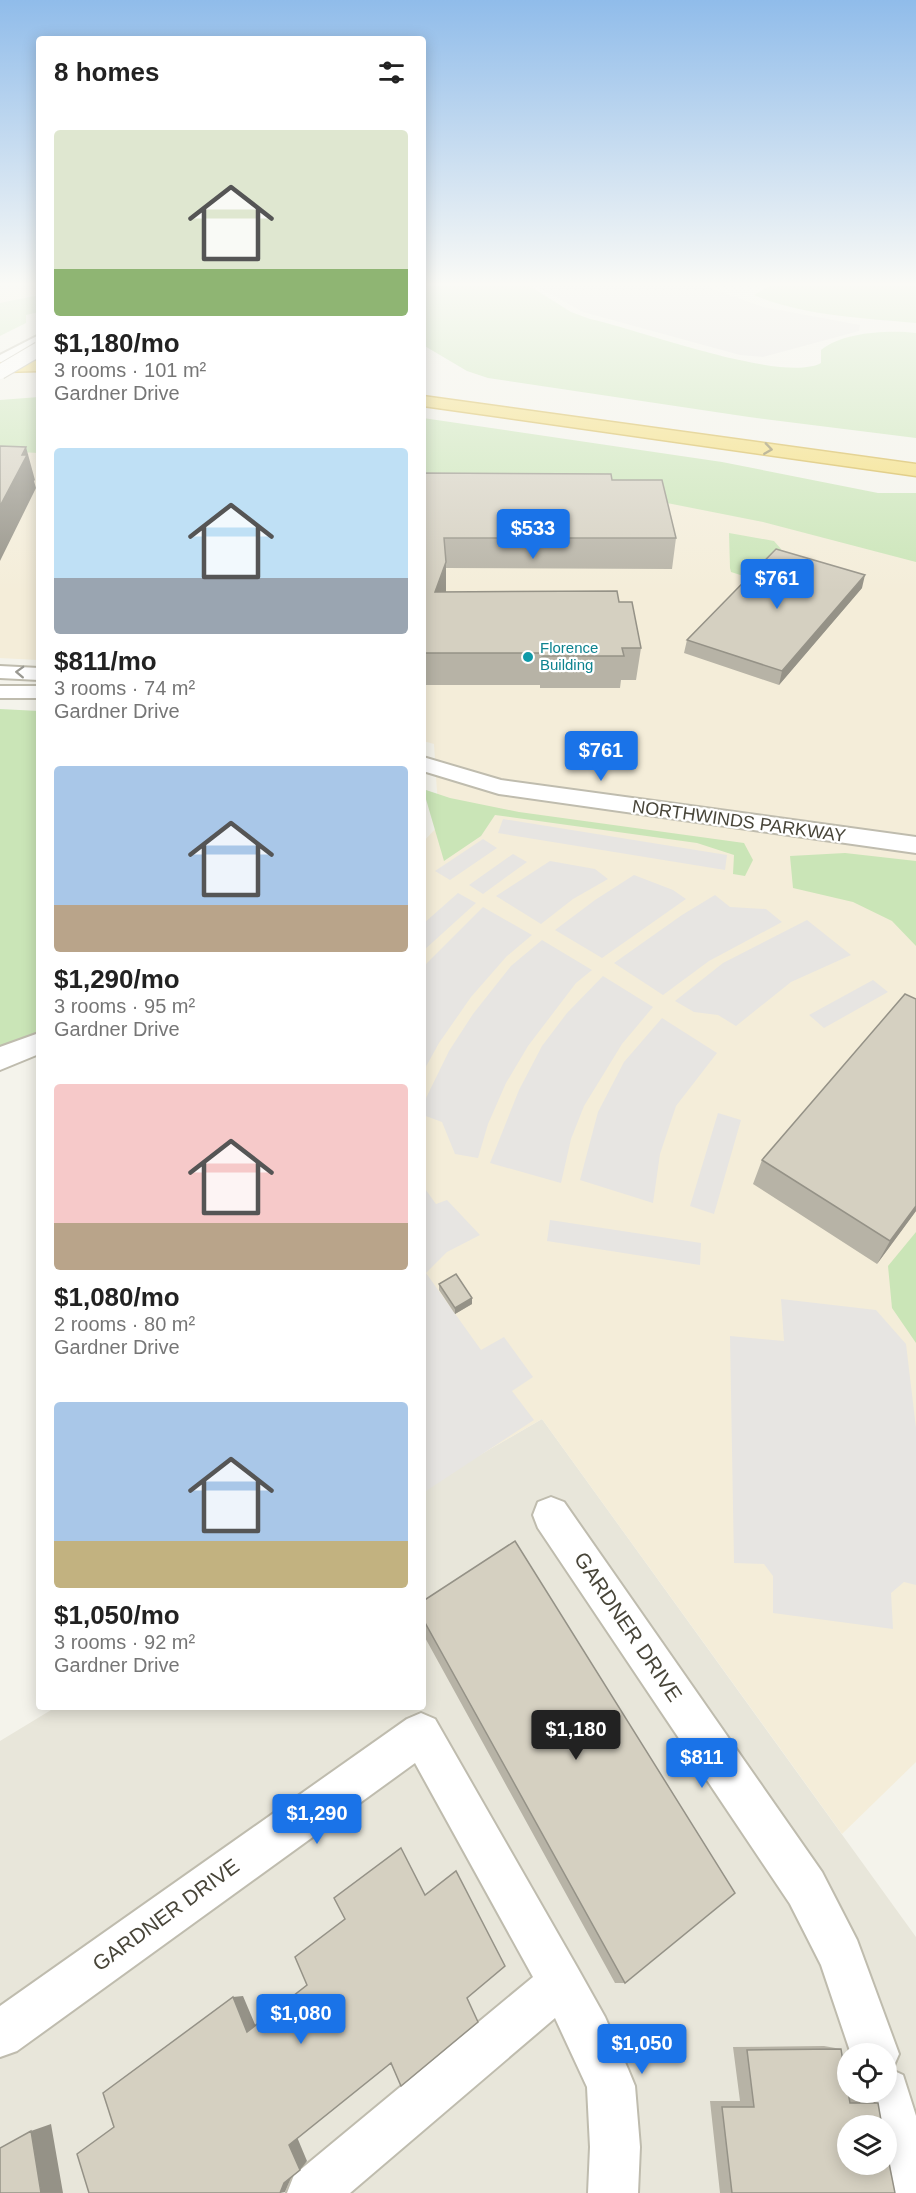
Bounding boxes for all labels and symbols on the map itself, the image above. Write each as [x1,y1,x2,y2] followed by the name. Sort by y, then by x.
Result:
[764,442,773,454] one-way arrow
[497,509,569,560] pin: $533
[741,559,813,610] pin: $761
[540,639,598,673] place label: Florence Building
[521,650,535,664] marker: Florence Building
[15,666,24,679] one-way arrow
[565,731,637,782] pin: $761
[631,796,847,846] street label: NORTHWINDS PARKWAY
[570,1548,687,1706] street label: GARDNER DRIVE
[527,1710,625,1761] pin: $1,180
[666,1738,738,1789] pin: $811
[268,1794,366,1845] pin: $1,290
[88,1854,243,1975] street label: GARDNER DRIVE
[252,1994,350,2045] pin: $1,080
[593,2024,691,2075] pin: $1,050

